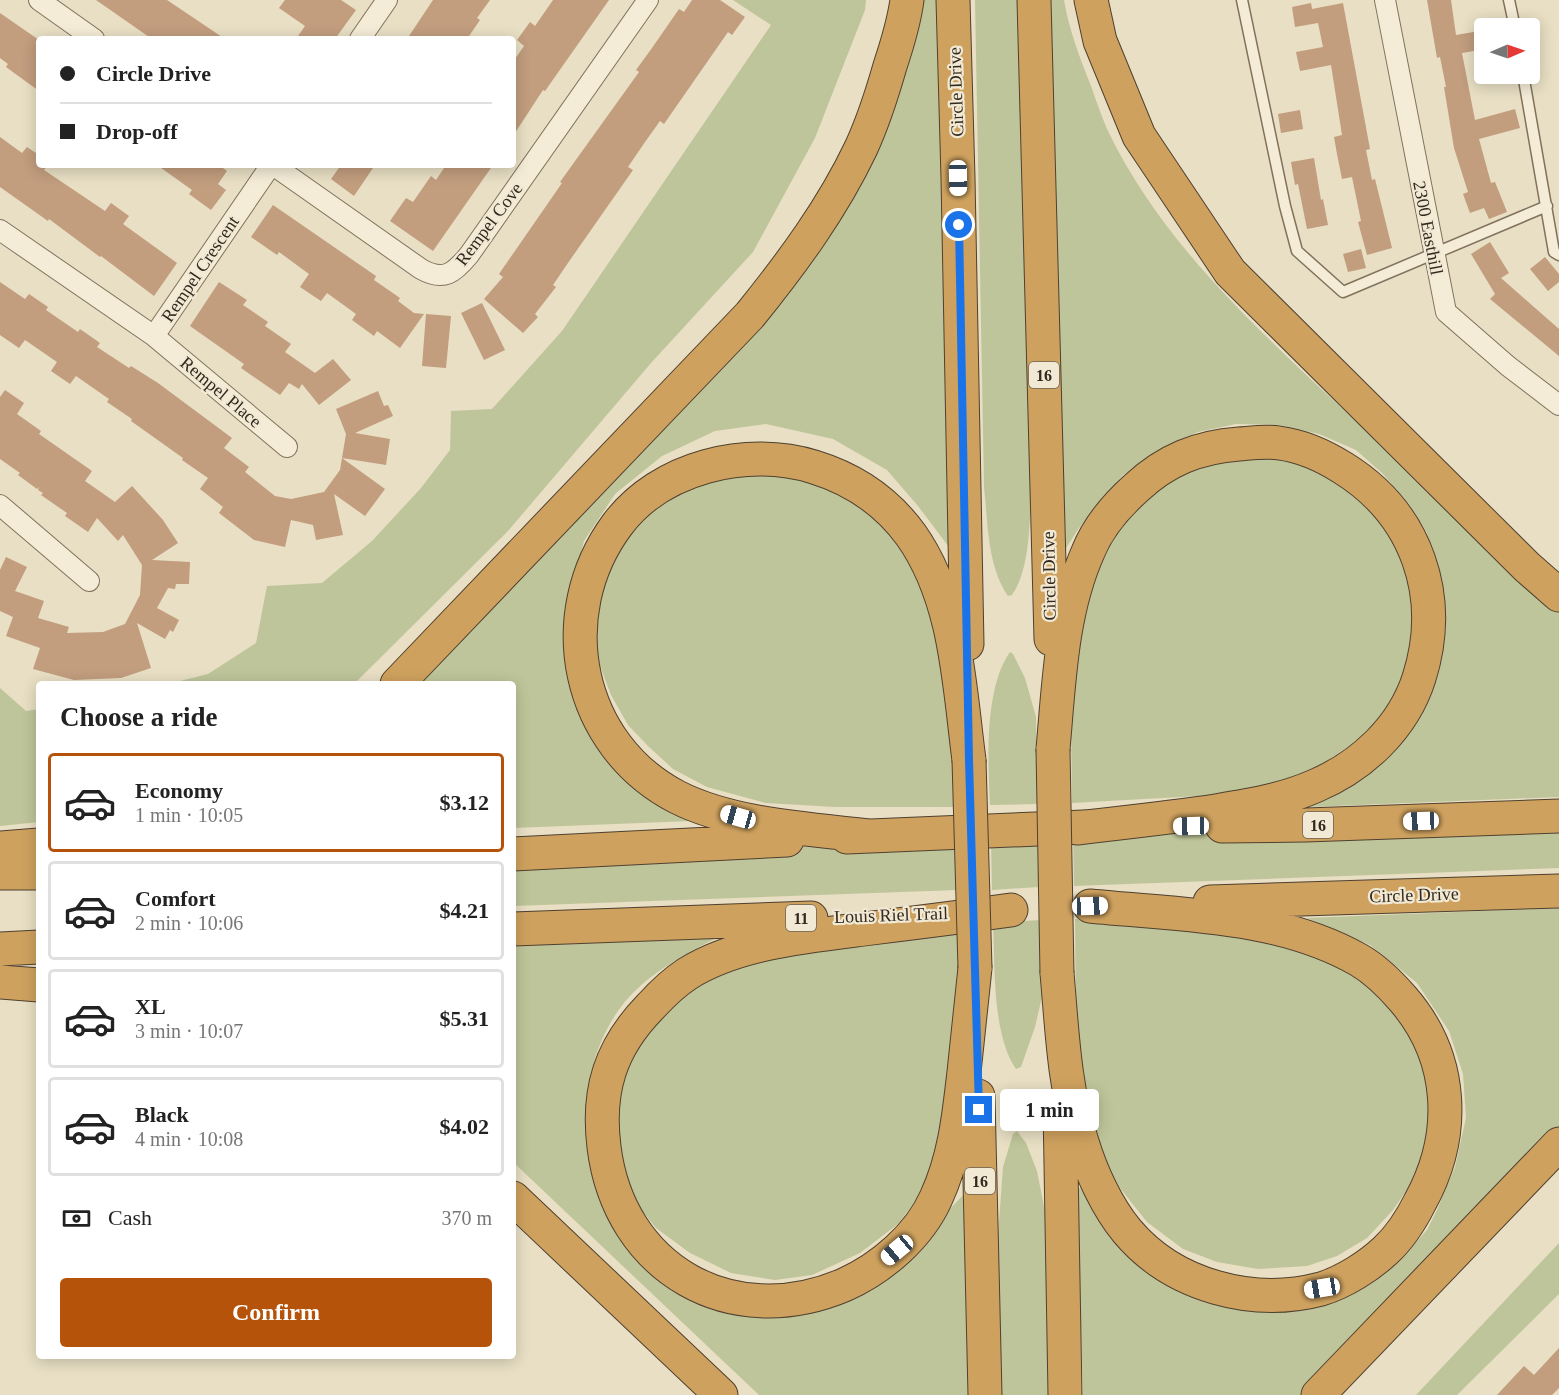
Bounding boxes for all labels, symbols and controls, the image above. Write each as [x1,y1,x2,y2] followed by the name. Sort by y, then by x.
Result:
[1474,18,1540,84] north arrow
[1474,18,1540,84] map controls
[944,47,968,137] street label: Circle Drive
[96,61,211,86] text: Circle Drive
[96,119,177,144] text: Drop-off
[949,160,967,196] car
[451,179,527,269] street label: Rempel Cove
[1409,179,1447,277] street label: 2300 Easthill
[945,211,972,238] route start
[157,212,243,326] street label: Rempel Crescent
[176,352,266,432] street label: Rempel Place
[1029,362,1059,388] road number: 16
[1038,531,1060,621] street label: Circle Drive
[60,702,218,732] text: Choose a ride
[63,776,117,830] icon: car
[135,778,223,803] text: Economy
[440,790,489,815] text: $3.12
[718,803,758,831] car
[135,804,243,826] text: 1 min · 10:05
[1403,811,1439,831] car
[1303,812,1333,838] road number: 16
[1173,817,1209,835] car
[1369,883,1459,907] street label: Circle Drive
[63,884,117,938] icon: car
[135,886,216,911] text: Comfort
[1072,896,1108,916] car
[440,898,489,923] text: $4.21
[834,903,948,927] street label: Louis Riel Trail
[786,905,816,931] road number: 11
[135,912,243,934] text: 2 min · 10:06
[63,992,117,1046] icon: car
[135,994,166,1019] text: XL
[440,1006,489,1031] text: $5.31
[135,1020,243,1042] text: 3 min · 10:07
[1000,1089,1099,1131] callout: 1 min
[965,1096,992,1123] route end
[1025,1099,1074,1121] text: 1 min
[63,1100,117,1154] icon: car
[135,1102,189,1127] text: Black
[440,1114,489,1139] text: $4.02
[135,1128,243,1150] text: 4 min · 10:08
[965,1168,995,1194] road number: 16
[60,1202,93,1235] icon: cash
[108,1205,152,1230] text: Cash
[441,1207,492,1229] text: 370 m
[877,1232,917,1268] car
[1303,1276,1341,1300] car
[60,1278,492,1347] button: Confirm

